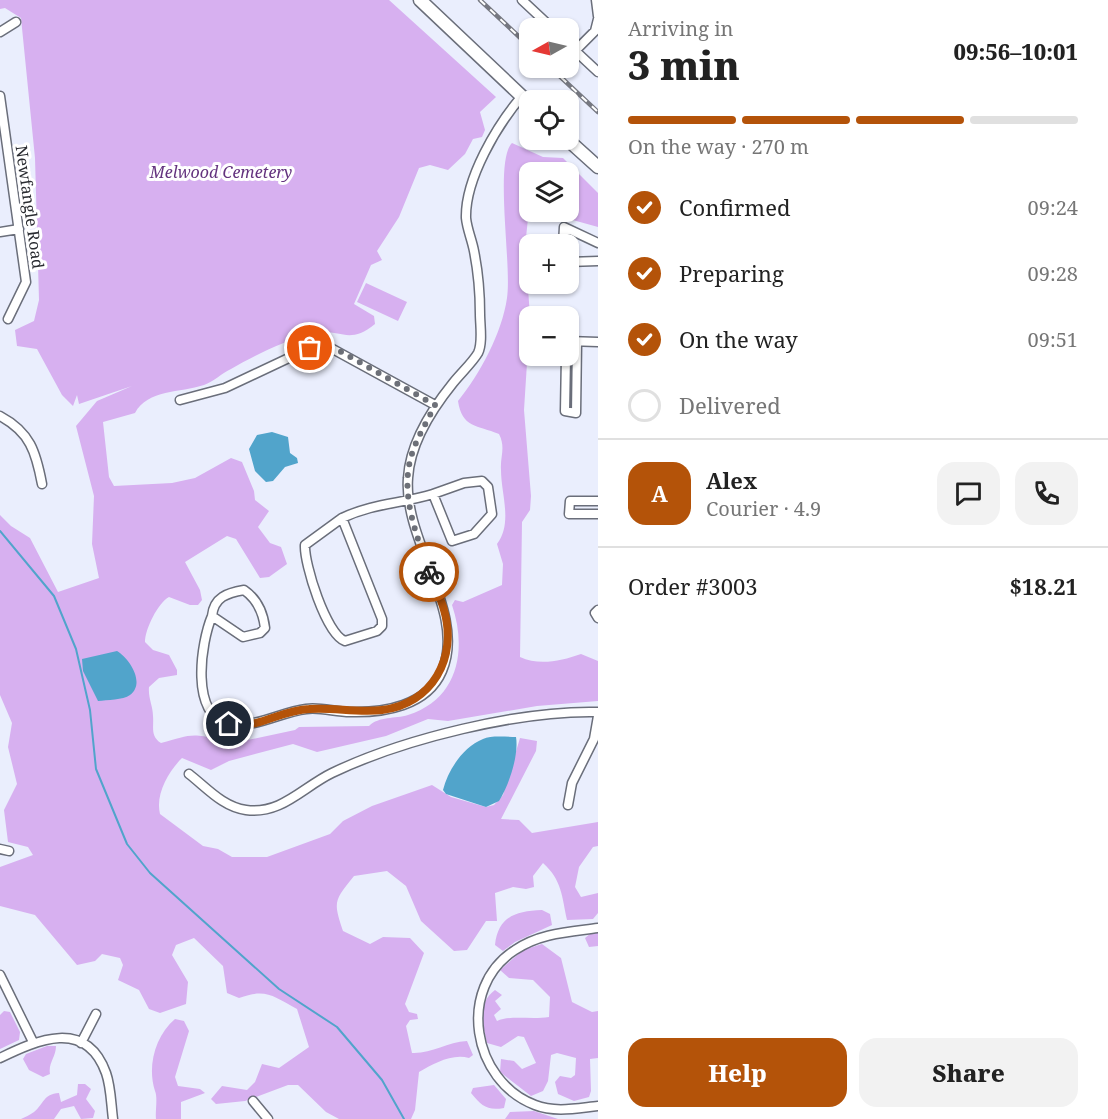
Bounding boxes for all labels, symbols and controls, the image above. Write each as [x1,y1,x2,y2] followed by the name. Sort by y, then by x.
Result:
[628,15,733,42] text: Arriving in
[519,18,579,78] north arrow
[519,18,579,366] map controls
[954,36,1078,66] text: 09:56–10:01
[628,38,740,91] text: 3 min
[519,90,579,150] button: locate
[628,133,809,160] text: On the way · 270 m
[10,144,50,270] street label: Newfangle Road
[149,161,292,183] park label: Melwood Cemetery
[519,162,579,222] button: layers
[628,191,661,224] icon: check
[679,192,790,222] text: Confirmed
[1028,194,1078,221] text: 09:24
[519,234,579,294] button: +
[628,257,661,290] icon: check
[679,258,784,288] text: Preparing
[1028,260,1078,287] text: 09:28
[519,306,579,366] button: −
[284,322,335,373] pin
[628,323,661,356] icon: check
[679,324,798,354] text: On the way
[1028,326,1078,353] text: 09:51
[293,331,326,364] icon: bag
[679,390,781,420] text: Delivered
[937,462,1000,525] button: chat
[1015,462,1078,525] button: phone
[706,465,757,495] text: Alex
[651,478,668,508] text: A
[706,495,821,522] text: Courier · 4.9
[399,542,459,602] courier
[413,556,446,589] icon: bike
[628,571,758,601] text: Order #3003
[1009,571,1078,601] text: $18.21
[203,698,254,749] pin
[212,707,245,740] icon: home
[628,1038,847,1107] button: Help
[859,1038,1078,1107] button: Share

